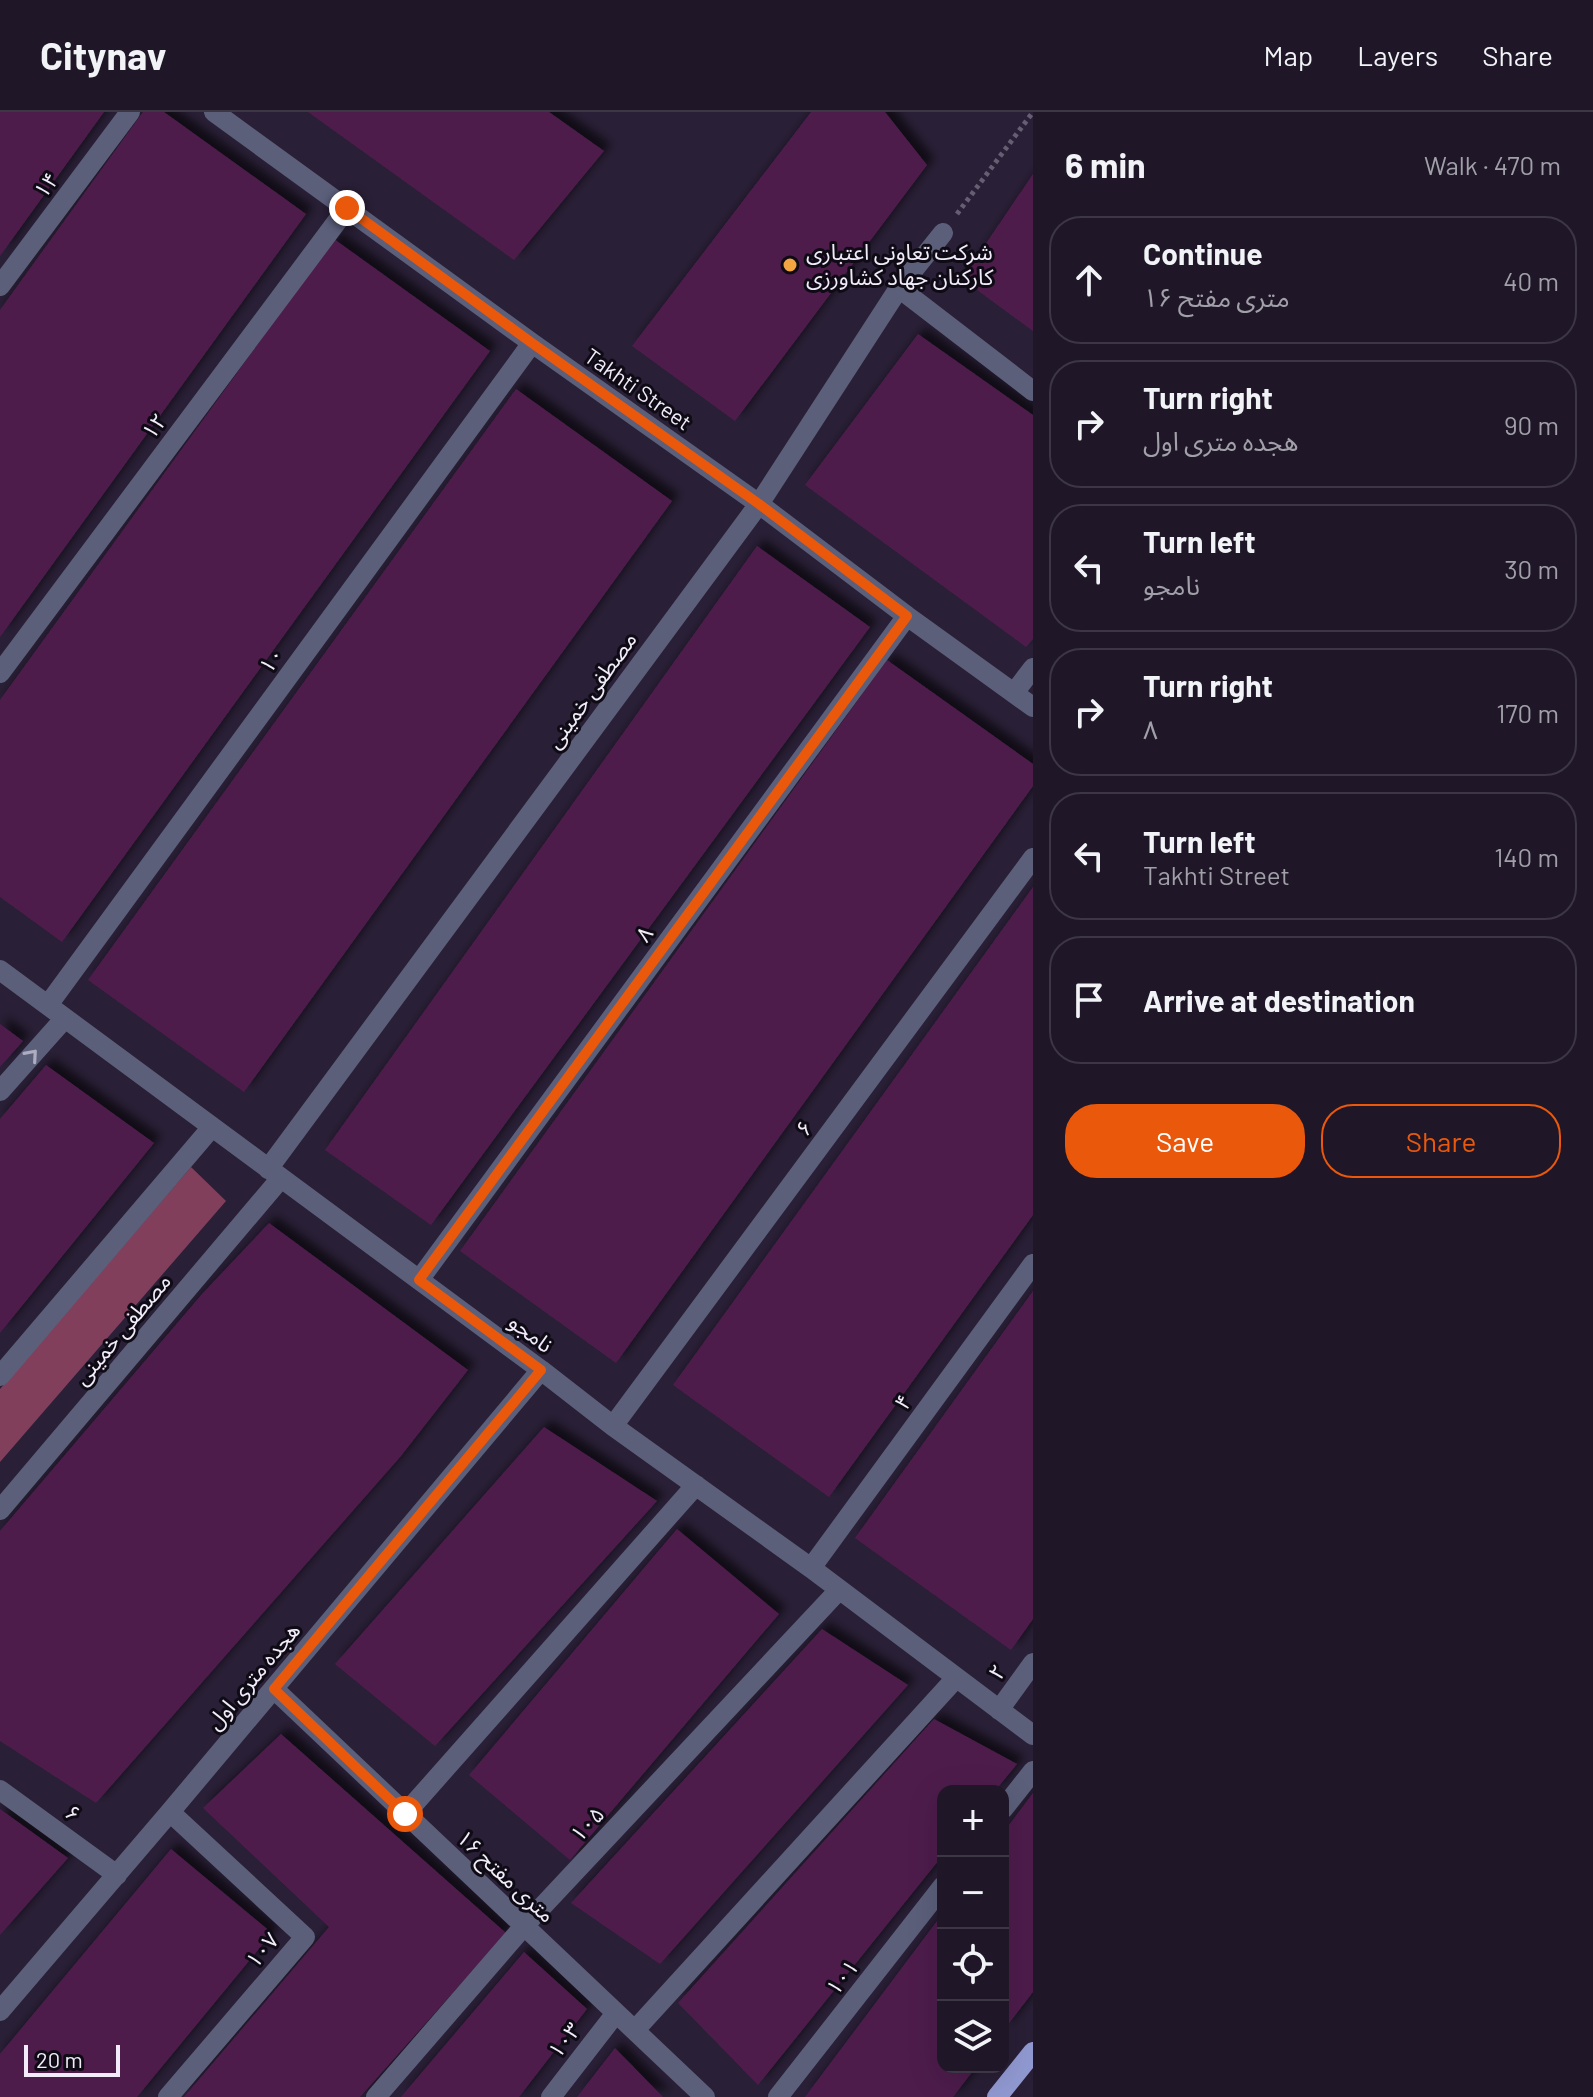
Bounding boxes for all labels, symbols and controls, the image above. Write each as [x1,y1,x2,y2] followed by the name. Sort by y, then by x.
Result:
[40,32,166,78] text: Citynav
[1263,38,1313,72] text: Map
[1357,38,1438,72] text: Layers
[1482,38,1553,72] text: Share
[1065,144,1146,185] text: 6 min
[1424,149,1561,180] text: Walk · 470 m
[27,167,63,202] street label: ۱۴
[329,190,365,226] route end
[1143,235,1263,271] text: Continue
[806,238,994,291] place label: شرکت تعاونی اعتباری کارکنان جهاد کشاورزی
[781,256,799,274] marker: شرکت تعاونی اعتباری کارکنان جهاد کشاورزی
[1067,258,1111,302] icon: ahead
[1503,265,1559,296] text: 40 m
[1143,281,1290,312] text: ۱۶ متری مفتح
[580,342,697,435] street label: Takhti Street
[1143,379,1273,415] text: Turn right
[1067,402,1111,446] icon: right
[135,408,171,443] street label: ۱۲
[1504,409,1559,440] text: 90 m
[1143,425,1299,456] text: هجده متری اول
[1143,523,1256,559] text: Turn left
[1067,546,1111,590] icon: left
[1504,553,1559,584] text: 30 m
[1143,569,1200,600] text: نامجو
[539,626,642,753] street label: مصطفی خمینی
[252,642,288,677] street label: ۱۰
[1143,667,1273,703] text: Turn right
[1067,690,1111,734] icon: right
[1496,697,1559,728] text: 170 m
[1143,713,1158,744] text: ۸
[1143,823,1256,859] text: Turn left
[1067,834,1111,878] icon: left
[1494,841,1559,872] text: 140 m
[1143,859,1290,890] text: Takhti Street
[629,920,658,946] street label: ۸
[1067,978,1111,1022] icon: arrive
[1143,982,1415,1018] text: Arrive at destination
[23,1049,37,1064] one-way arrow
[1065,1104,1305,1178] button: Save
[1321,1104,1561,1178] button: Share
[789,1115,817,1140] street label: ۶
[67,1267,176,1390] street label: مصطفی خمینی
[504,1307,559,1358] street label: نامجو
[888,1389,916,1414] street label: ۴
[200,1617,305,1735] street label: هجده متری اول
[982,1659,1010,1684] street label: ۲
[937,1785,1009,2073] map controls
[937,1785,1009,1857] button: +
[387,1796,423,1832] route start
[61,1798,86,1826] street label: ۶
[564,1801,609,1846] street label: ۱۰۵
[449,1823,561,1931] street label: ۱۶ متری مفتح
[937,1857,1009,1929] button: −
[239,1926,284,1972] street label: ۱۰۷
[937,1929,1009,2001] button: locate
[819,1954,863,1999] street label: ۱۰۱
[937,2001,1009,2073] button: layers
[541,2017,585,2062] street label: ۱۰۳
[24,2041,120,2077] scale bar
[36,2046,83,2072] text: 20 m

